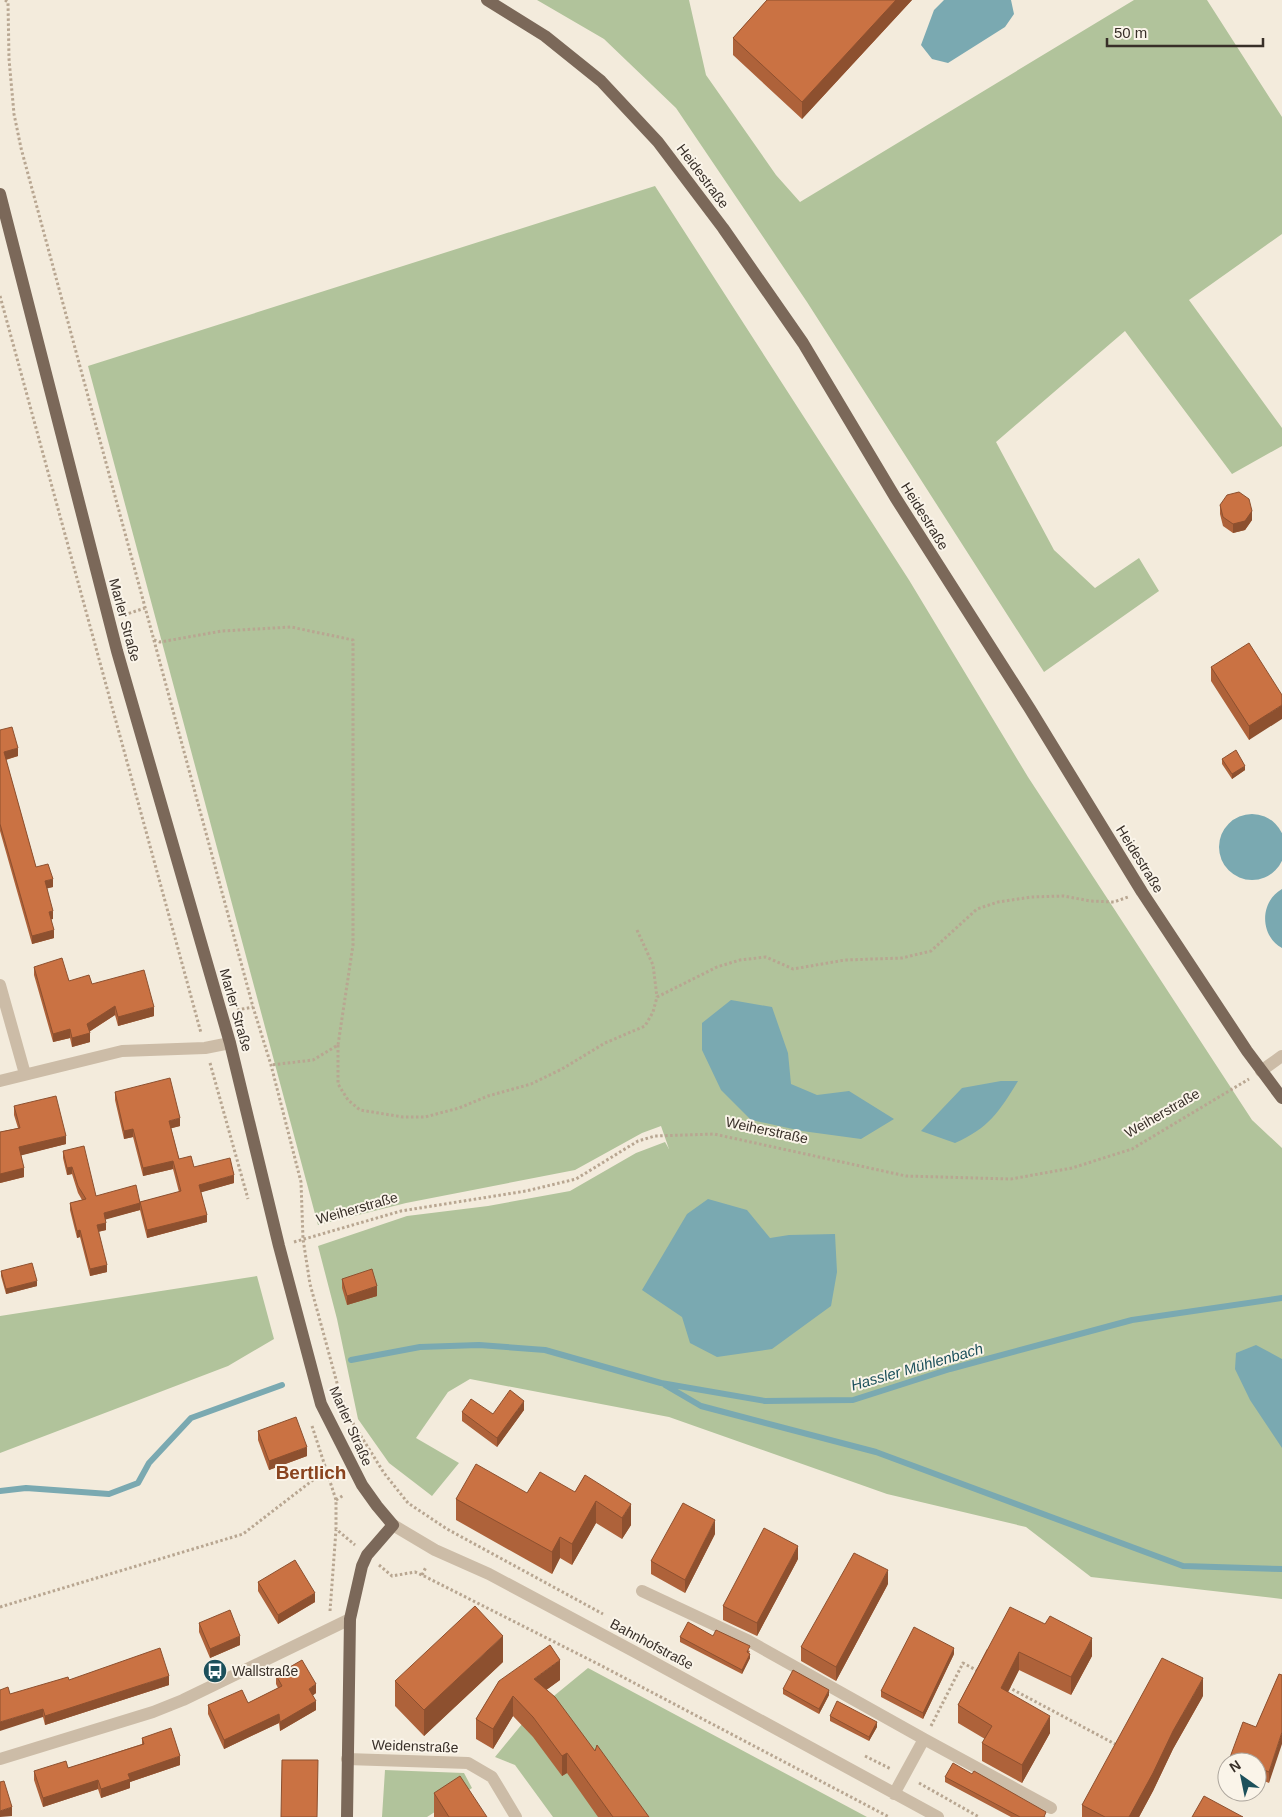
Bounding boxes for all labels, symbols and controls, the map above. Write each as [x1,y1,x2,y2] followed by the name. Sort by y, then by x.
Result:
[1107,15,1263,47] scale bar
[1114,24,1147,41] text: 50 m
[674,141,732,211] street label: Heidestraße
[898,479,952,553] street label: Heidestraße
[106,577,144,664] street label: Marler Straße
[1113,822,1167,896] street label: Heidestraße
[217,967,256,1054] street label: Marler Straße
[1122,1085,1202,1141] street label: Weiherstraße
[724,1113,810,1147] street label: Weiherstraße
[315,1189,400,1227] street label: Weiherstraße
[849,1340,985,1394] water label: Hassler Mühlenbach
[326,1384,376,1469] street label: Marler Straße
[276,1462,346,1483] district label: Bertlich
[608,1615,696,1673] street label: Bahnhofstraße
[202,1658,228,1684] bus stop icon: Wallstraße
[232,1663,299,1679] place label: Wallstraße
[371,1736,459,1756] street label: Weidenstraße
[1217,1752,1267,1802] north arrow
[1226,1757,1244,1776] text: N

